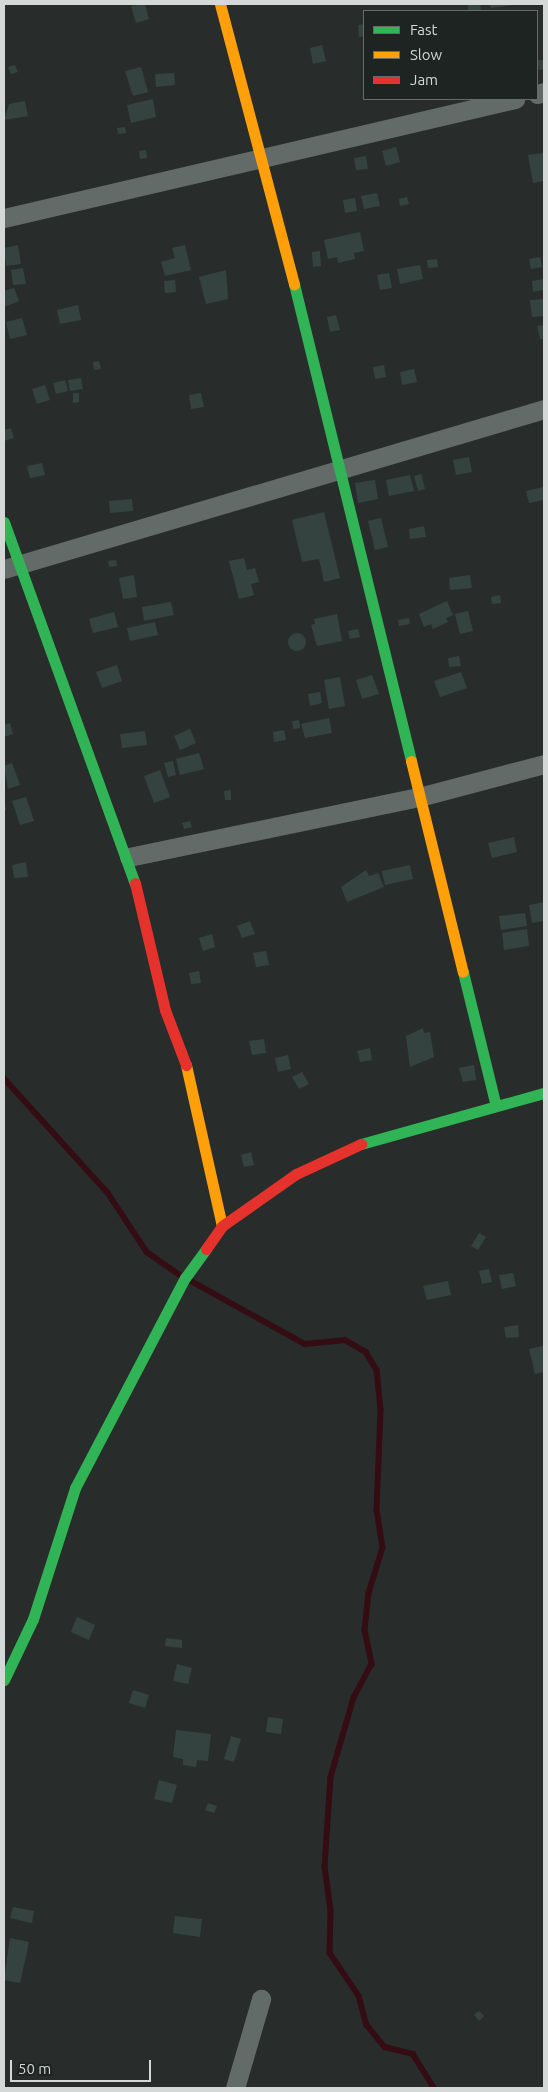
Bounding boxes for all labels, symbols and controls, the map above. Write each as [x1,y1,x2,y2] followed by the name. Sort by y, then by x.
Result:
[363,10,538,100] legend
[410,21,437,38] text: Fast
[410,46,442,63] text: Slow
[410,71,438,88] text: Jam
[12,2050,154,2082] scale bar
[18,2060,51,2077] text: 50 m

